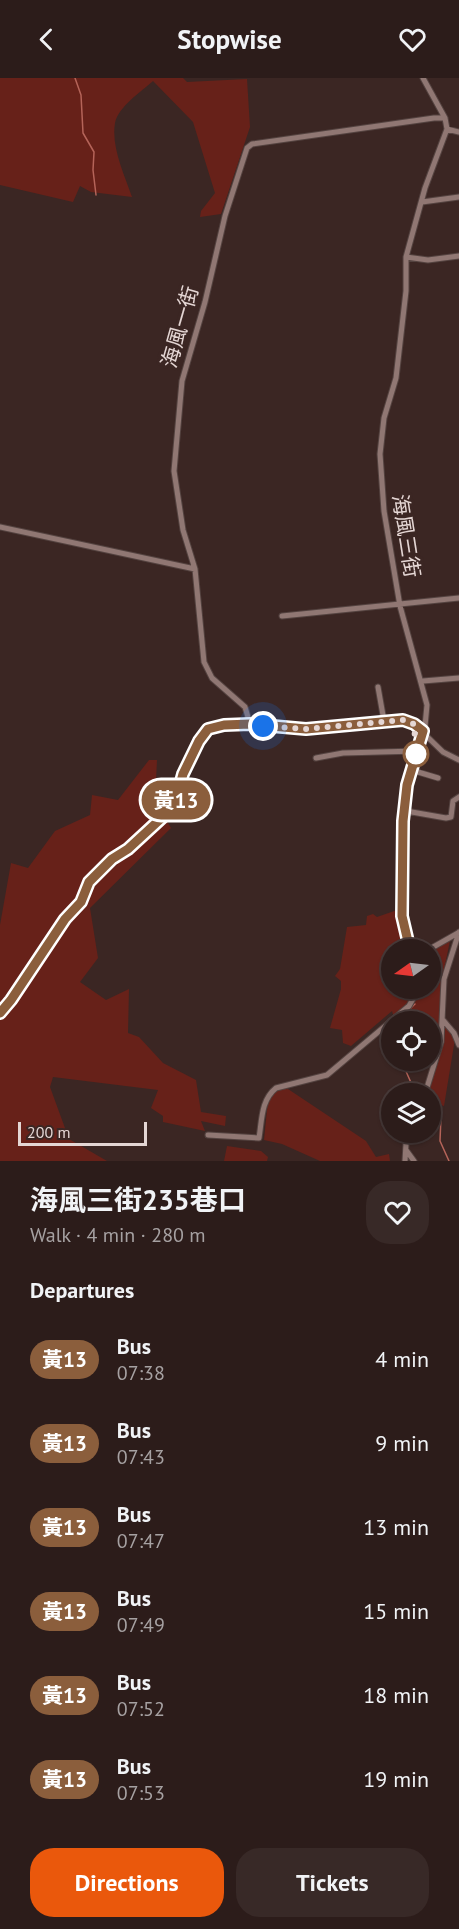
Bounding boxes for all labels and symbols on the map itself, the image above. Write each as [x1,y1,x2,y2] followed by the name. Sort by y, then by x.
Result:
[155,283,204,371] street label: 海風一街
[387,492,426,580] street label: 海風三街
[248,711,278,741] your location
[403,741,429,767] unlabelled marker
[142,780,210,820] line badge: 黃13
[381,939,441,999] north arrow
[18,1119,147,1146] scale bar

